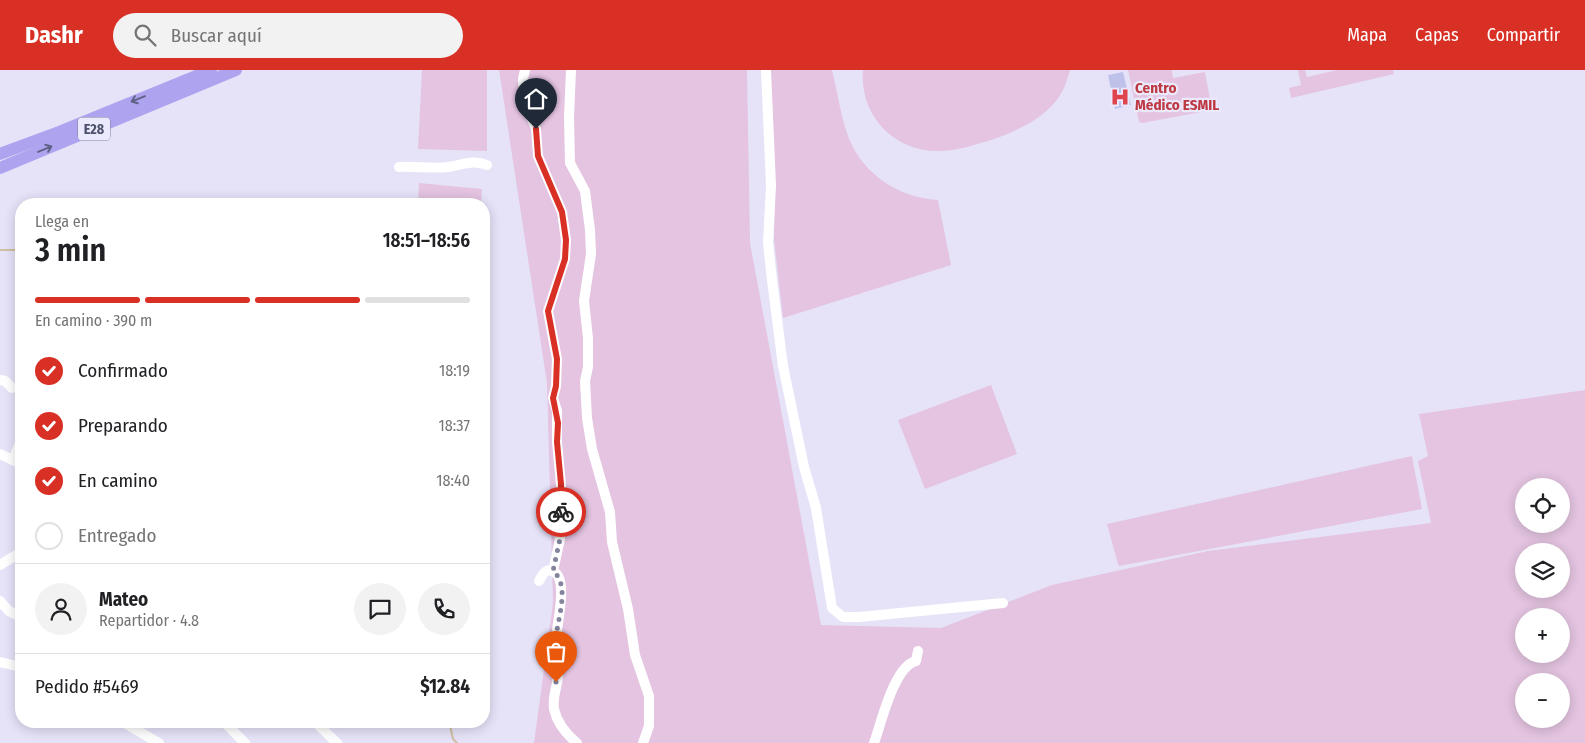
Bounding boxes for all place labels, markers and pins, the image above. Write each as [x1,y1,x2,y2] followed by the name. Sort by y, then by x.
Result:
[515,78,557,129] pin
[1135,79,1219,114] place label: Centro Médico ESMIL
[1109,86,1131,108] hospital icon: Centro Médico ESMIL
[535,631,577,682] pin

